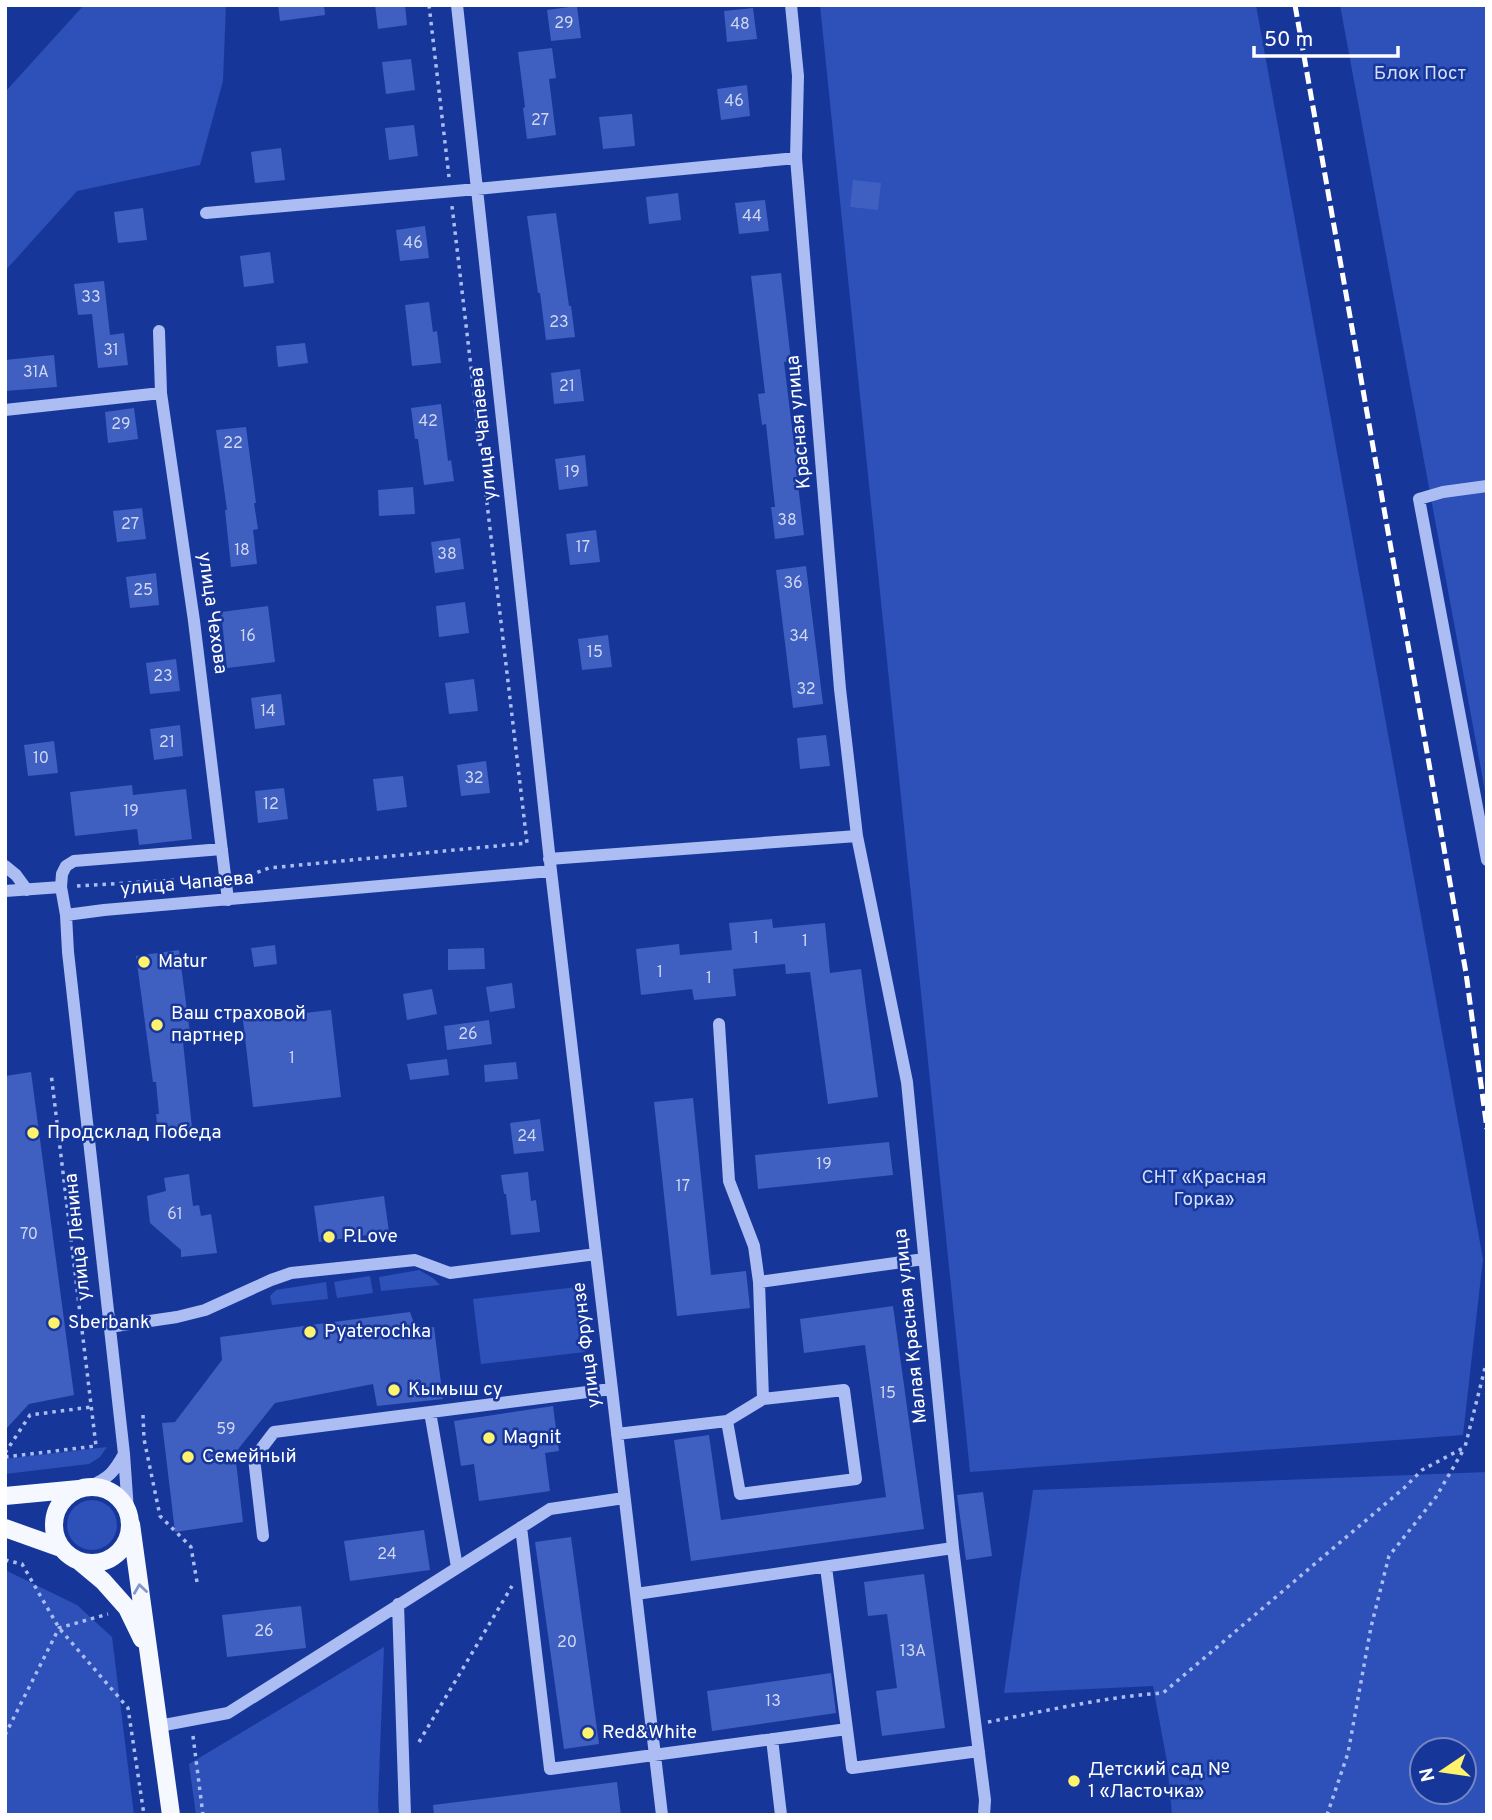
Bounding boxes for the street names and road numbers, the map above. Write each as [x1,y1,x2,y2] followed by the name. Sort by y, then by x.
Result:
[781,354,817,490] street label: Красная улица
[465,366,503,502] street label: улица Чапаева
[192,550,232,676] street label: улица Чехова
[119,866,255,902] street label: улица Чапаева
[59,1172,97,1302] street label: улица Ленина
[889,1227,933,1425] street label: Малая Красная улица
[567,1281,607,1409] street label: улица Фрунзе

